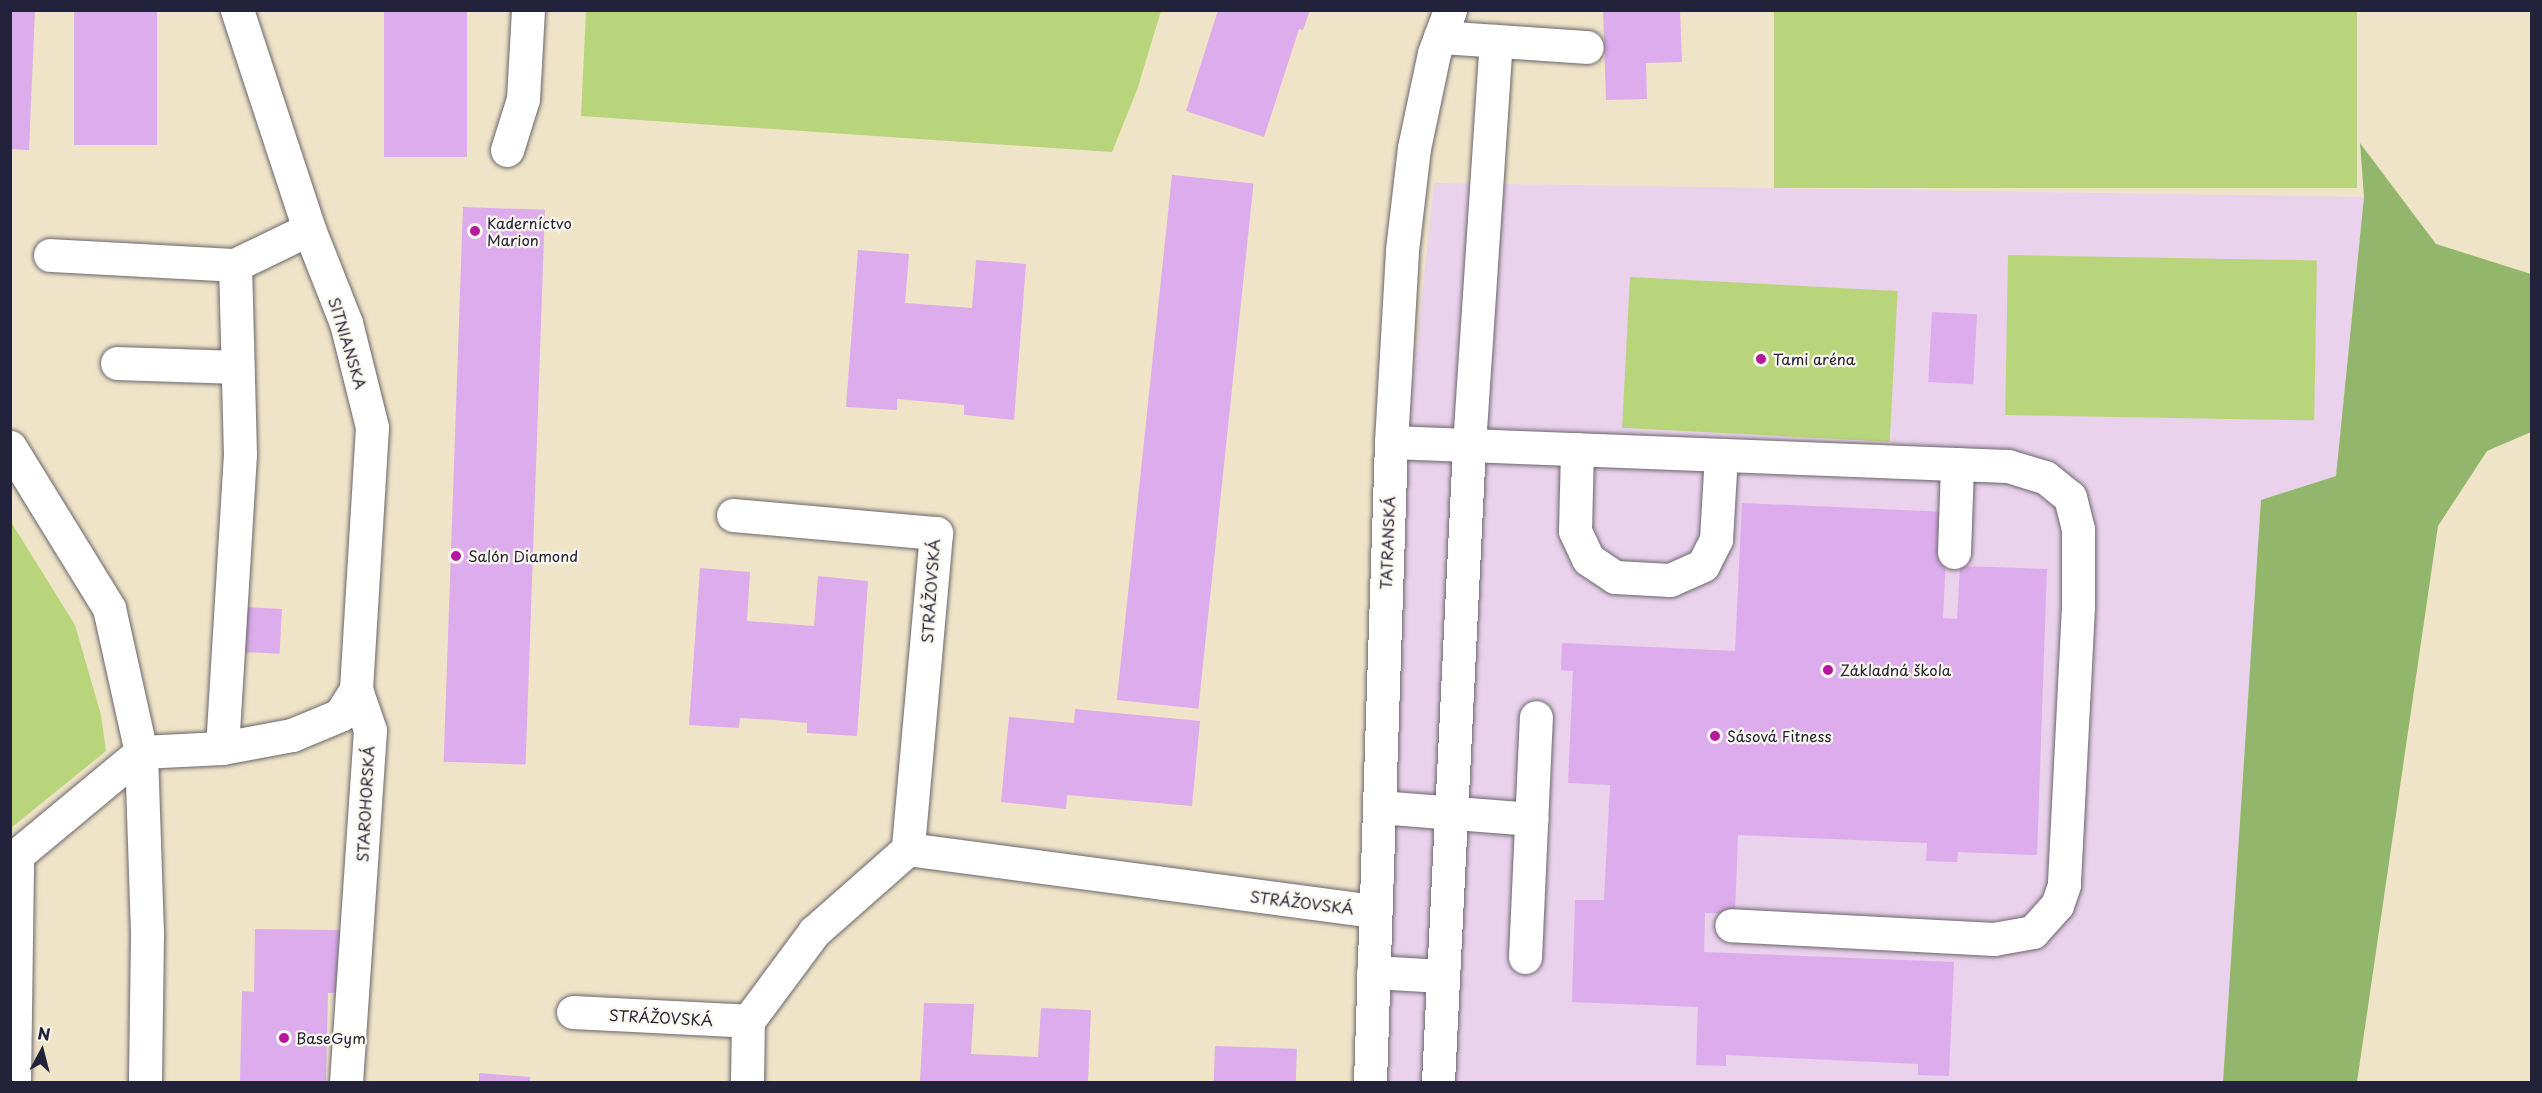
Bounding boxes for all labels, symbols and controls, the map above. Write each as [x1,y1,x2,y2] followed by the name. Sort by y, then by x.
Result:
[487,213,572,248] place label: Kaderníctvo Marion
[468,224,482,238] marker: Kaderníctvo Marion
[326,295,370,391] street label: SITNIANSKA
[1773,350,1855,368] place label: Tami aréna
[1754,352,1768,366] marker: Tami aréna
[1376,496,1398,590] street label: TATRANSKÁ
[917,538,943,644] street label: STRÁŽOVSKÁ
[468,547,578,565] place label: Salón Diamond
[449,549,463,563] marker: Salón Diamond
[1840,661,1951,679] place label: Základná škola
[1821,663,1835,677] marker: Základná škola
[1727,727,1831,745] place label: Sásová Fitness
[1708,729,1722,743] marker: Sásová Fitness
[353,745,377,863] street label: STAROHORSKÁ
[1249,887,1355,917] street label: STRÁŽOVSKÁ
[608,1005,714,1029] street label: STRÁŽOVSKÁ
[36,1020,52,1046] text: N
[12,1021,72,1081] north arrow
[296,1029,366,1047] place label: BaseGym
[277,1031,291,1045] marker: BaseGym

